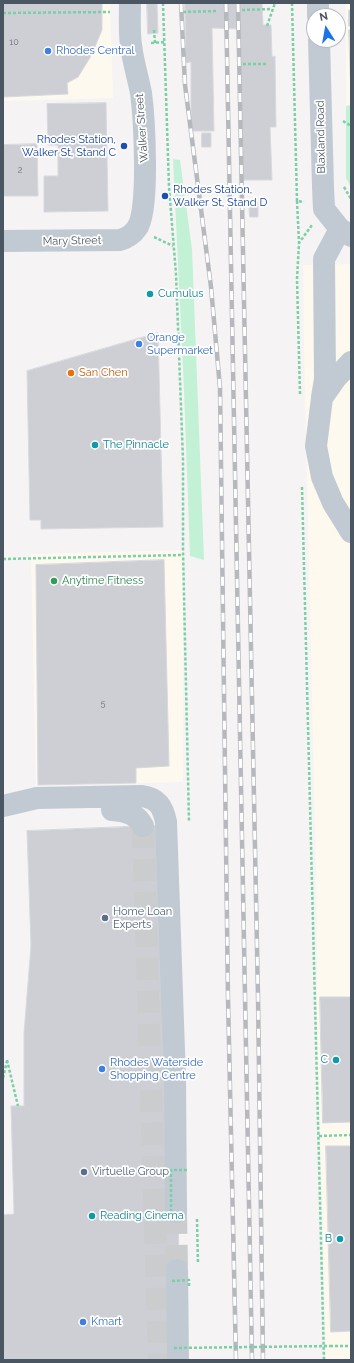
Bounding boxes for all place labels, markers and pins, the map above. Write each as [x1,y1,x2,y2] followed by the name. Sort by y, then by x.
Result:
[56,44,134,58] place label: Rhodes Central
[43,46,53,56] marker: Rhodes Central
[22,133,116,159] place label: Rhodes Station, Walker St, Stand C
[119,141,129,151] marker: Rhodes Station, Walker St, Stand C
[173,183,267,209] place label: Rhodes Station, Walker St, Stand D
[160,191,170,201] marker: Rhodes Station, Walker St, Stand D
[158,287,204,301] place label: Cumulus
[145,289,155,299] marker: Cumulus
[147,331,213,357] place label: Orange Supermarket
[134,339,144,349] marker: Orange Supermarket
[79,366,128,380] place label: San Chen
[66,368,76,378] marker: San Chen
[103,438,169,452] place label: The Pinnacle
[90,440,100,450] marker: The Pinnacle
[62,574,143,588] place label: Anytime Fitness
[49,576,59,586] marker: Anytime Fitness
[113,905,172,931] place label: Home Loan Experts
[100,913,110,923] marker: Home Loan Experts
[320,1053,328,1067] place label: C
[331,1055,341,1065] marker: C
[110,1056,203,1082] place label: Rhodes Waterside Shopping Centre
[97,1064,107,1074] marker: Rhodes Waterside Shopping Centre
[92,1165,169,1179] place label: Virtuelle Group
[79,1167,89,1177] marker: Virtuelle Group
[100,1209,184,1223] place label: Reading Cinema
[87,1211,97,1221] marker: Reading Cinema
[325,1232,332,1246] place label: B
[335,1234,345,1244] marker: B
[91,1315,122,1329] place label: Kmart
[78,1317,88,1327] marker: Kmart

